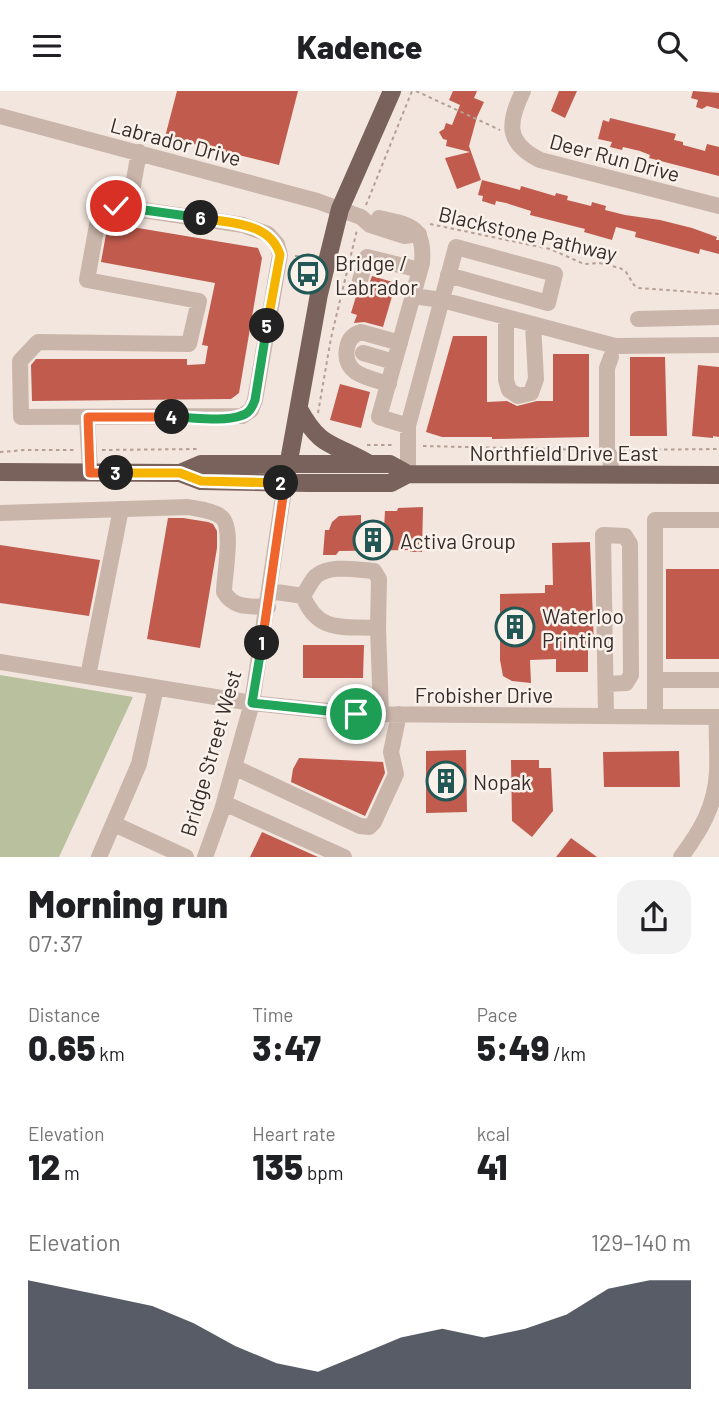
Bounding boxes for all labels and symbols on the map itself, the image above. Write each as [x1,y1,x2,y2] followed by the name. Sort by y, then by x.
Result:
[108,112,244,170] street label: Labrador Drive
[547,128,683,186] street label: Deer Run Drive
[86,176,146,236] pin
[436,200,620,266] street label: Blackstone Pathway
[184,201,218,235] pin: 6
[335,250,418,299] place label: Bridge / Labrador
[287,253,329,295] bus stop icon: Bridge / Labrador
[250,309,284,343] pin: 5
[154,399,190,435] pin: 4
[469,440,659,465] street label: Northfield Drive East
[99,455,134,491] pin: 3
[264,465,298,501] pin: 2
[352,519,394,561] building icon: Activa Group
[400,528,516,553] place label: Activa Group
[542,603,624,652] place label: Waterloo Printing
[494,606,536,648] building icon: Waterloo Printing
[244,625,280,661] pin: 1
[174,667,246,839] street label: Bridge Street West
[415,682,553,707] street label: Frobisher Drive
[326,684,386,744] pin
[425,760,467,802] building icon: Nopak
[473,769,532,794] place label: Nopak

